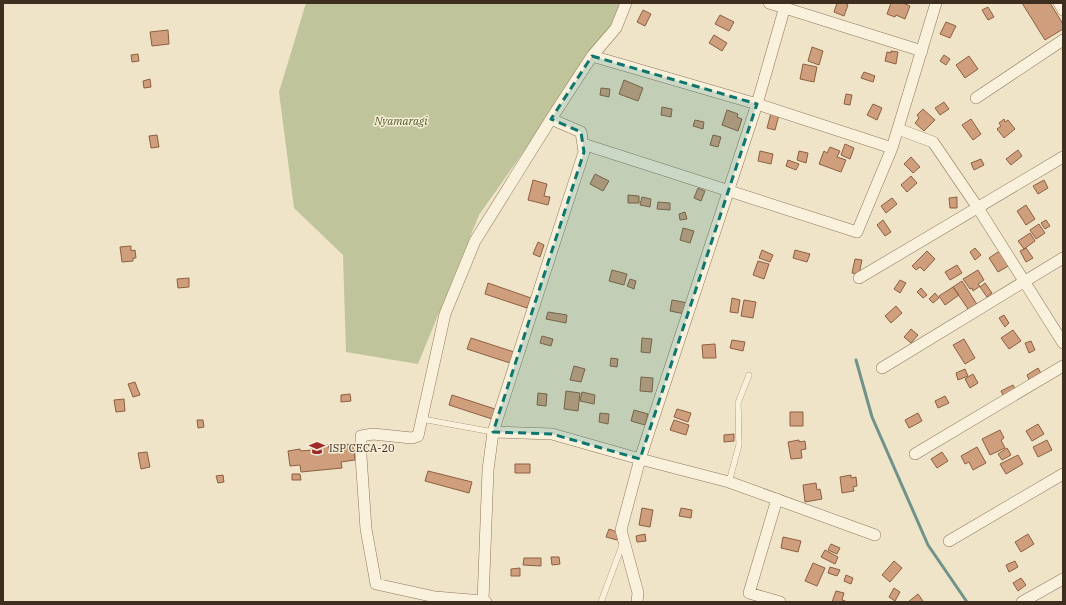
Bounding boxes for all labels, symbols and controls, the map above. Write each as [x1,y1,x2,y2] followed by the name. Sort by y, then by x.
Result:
[373,114,428,128] park label: Nyamaragi
[308,439,326,457] school or university icon: ISP CECA-20
[329,441,395,455] place label: ISP CECA-20

